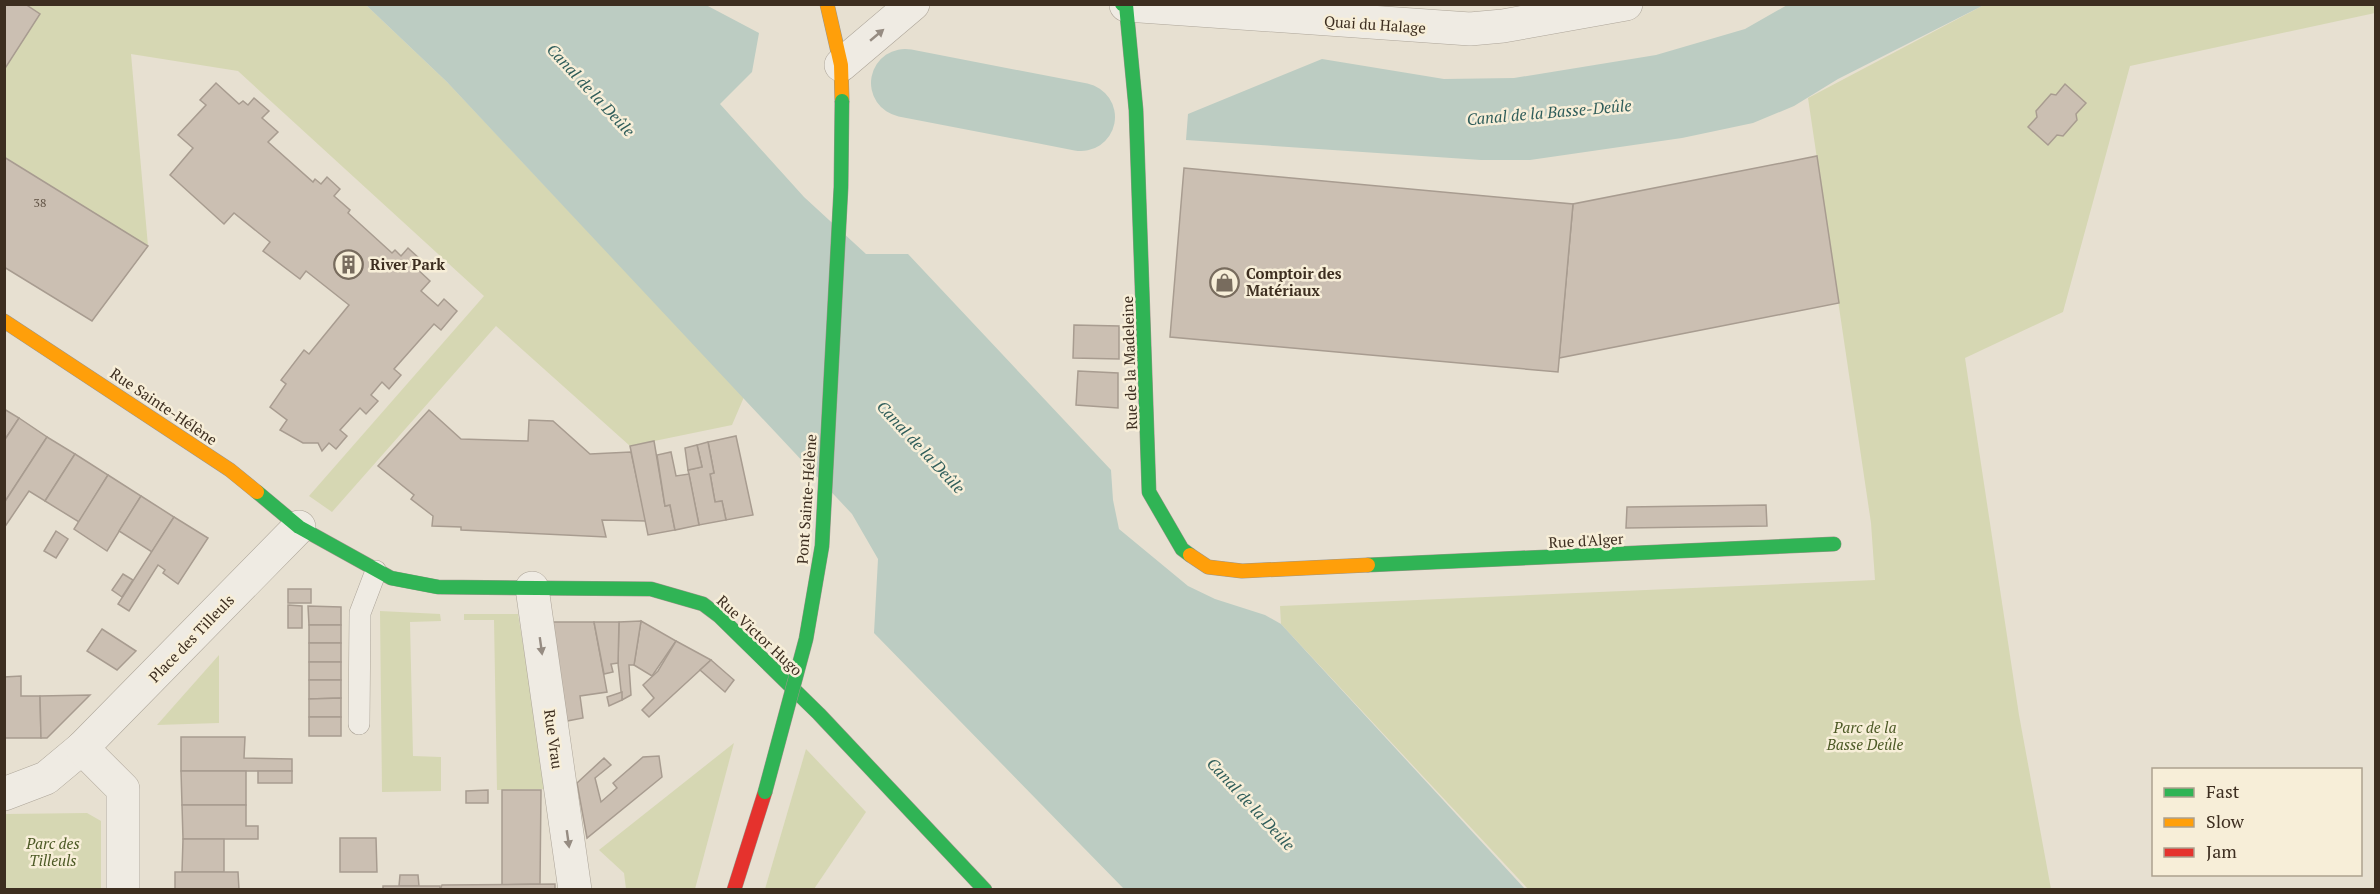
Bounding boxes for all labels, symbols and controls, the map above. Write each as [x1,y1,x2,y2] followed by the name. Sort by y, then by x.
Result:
[1323,10,1427,38] street label: Quai du Halage
[869,29,884,42] one-way arrow
[542,39,640,141] water label: Canal de la Deûle
[1466,94,1632,130] water label: Canal de la Basse-Deûle
[34,195,46,210] house number: 38
[333,248,365,280] building icon: River Park
[370,254,445,274] place label: River Park
[1246,263,1342,300] place label: Comptoir des Matériaux
[1209,266,1241,298] shop icon: Comptoir des Matériaux
[1117,296,1141,430] street label: Rue de la Madeleine
[107,363,221,449] street label: Rue Sainte-Hélène
[872,396,970,498] water label: Canal de la Deûle
[791,433,821,565] street label: Pont Sainte-Hélène
[1548,528,1624,552] street label: Rue d'Alger
[144,590,238,686] street label: Place des Tilleuls
[713,590,807,680] street label: Rue Victor Hugo
[536,637,545,656] one-way arrow
[540,708,568,770] street label: Rue Vrau
[1826,717,1903,754] park label: Parc de la Basse Deûle
[1202,753,1300,855] water label: Canal de la Deûle
[2152,768,2362,876] legend
[2206,779,2240,803] text: Fast
[2206,809,2245,833] text: Slow
[564,830,573,849] one-way arrow
[25,833,80,870] park label: Parc des Tilleuls
[2206,839,2237,863] text: Jam

